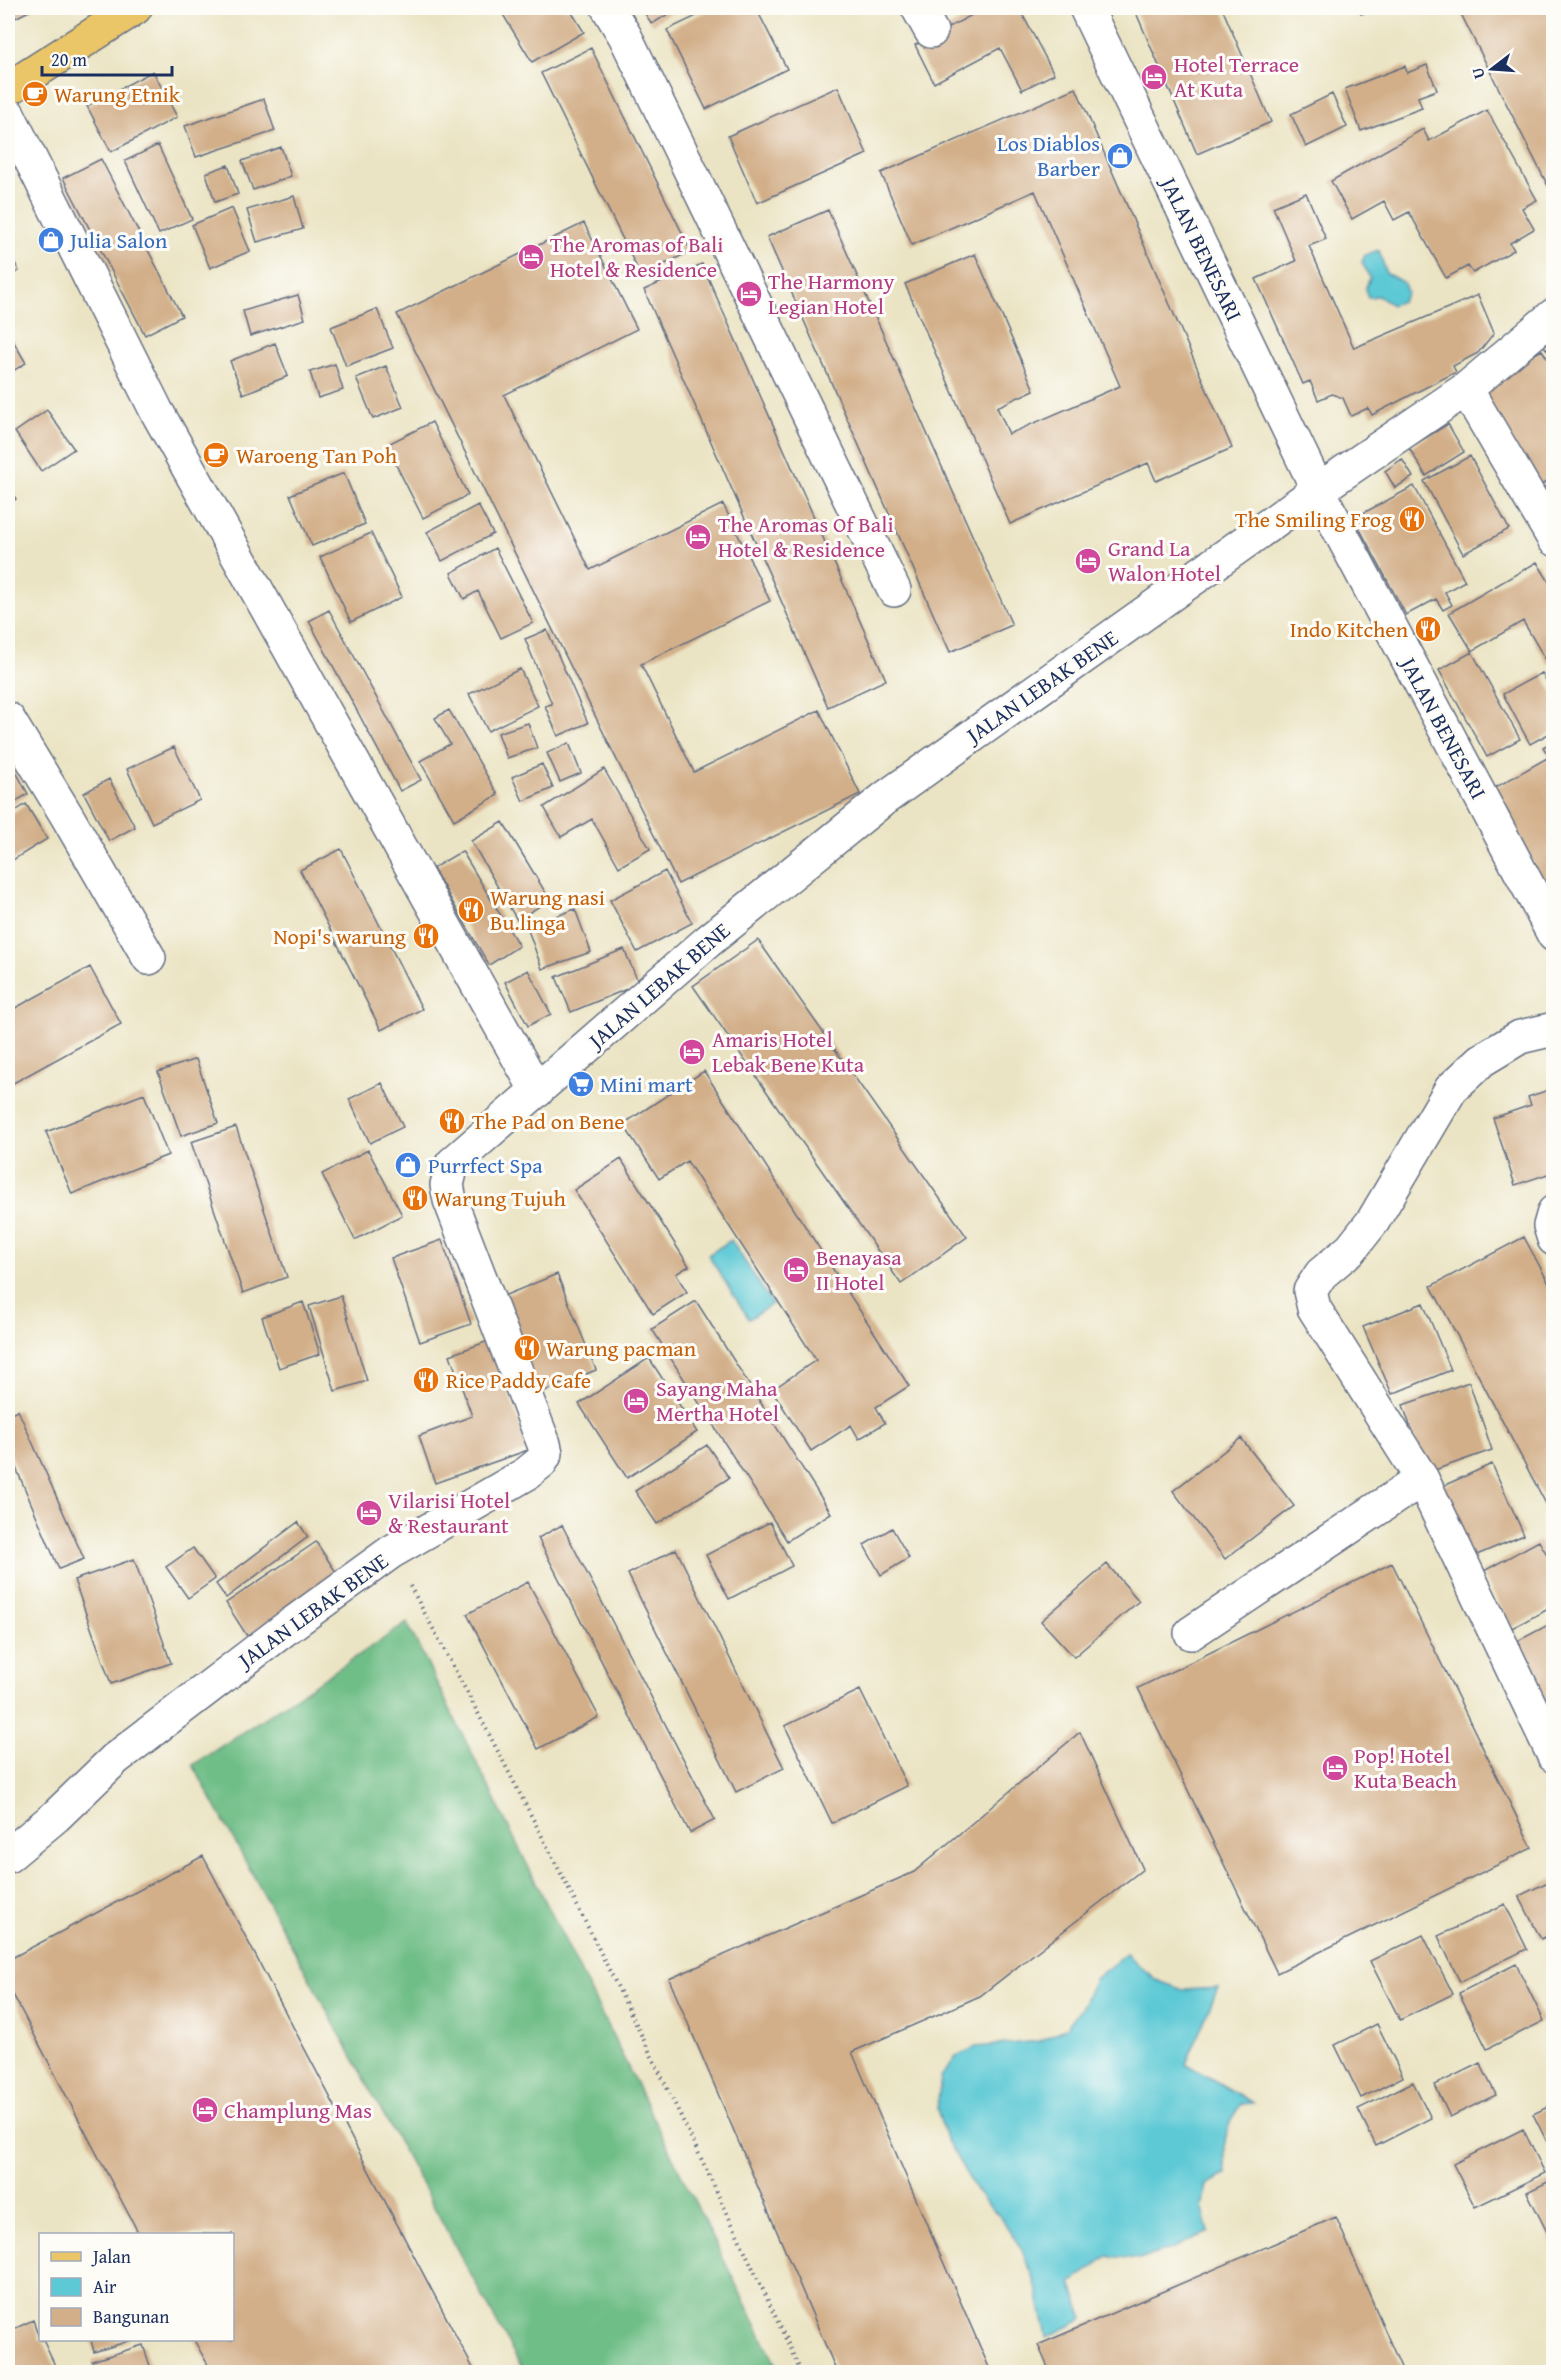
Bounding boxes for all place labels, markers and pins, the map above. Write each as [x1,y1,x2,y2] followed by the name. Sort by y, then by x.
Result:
[1174,48,1299,105] place label: Hotel Terrace At Kuta
[1139,62,1169,92] hotel icon: Hotel Terrace At Kuta
[54,78,181,110] place label: Warung Etnik
[20,79,50,109] cafe icon: Warung Etnik
[997,127,1100,184] place label: Los Diablos Barber
[1105,141,1135,171] shop icon: Los Diablos Barber
[67,224,168,256] place label: Julia Salon
[36,225,66,255] shop icon: Julia Salon
[550,228,723,285] place label: The Aromas of Bali Hotel & Residence
[516,242,546,272] hotel icon: The Aromas of Bali Hotel & Residence
[768,265,894,322] place label: The Harmony Legian Hotel
[734,279,764,309] hotel icon: The Harmony Legian Hotel
[236,439,398,471] place label: Waroeng Tan Poh
[201,440,231,470] cafe icon: Waroeng Tan Poh
[1235,503,1392,535] place label: The Smiling Frog
[1397,504,1427,534] restaurant icon: The Smiling Frog
[718,508,894,565] place label: The Aromas Of Bali Hotel & Residence
[683,522,713,552] hotel icon: The Aromas Of Bali Hotel & Residence
[1108,532,1221,589] place label: Grand La Walon Hotel
[1073,546,1103,576] hotel icon: Grand La Walon Hotel
[1290,613,1409,645] place label: Indo Kitchen
[1413,614,1443,644] restaurant icon: Indo Kitchen
[490,881,605,938] place label: Warung nasi Bu.linga
[456,895,486,925] restaurant icon: Warung nasi Bu.linga
[273,920,406,952] place label: Nopi's warung
[411,921,441,951] restaurant icon: Nopi's warung
[712,1023,865,1080] place label: Amaris Hotel Lebak Bene Kuta
[677,1037,707,1067] hotel icon: Amaris Hotel Lebak Bene Kuta
[600,1068,693,1100] place label: Mini mart
[566,1069,596,1099] supermarket icon: Mini mart
[472,1105,625,1137] place label: The Pad on Bene
[437,1106,467,1136] restaurant icon: The Pad on Bene
[428,1149,543,1181] place label: Purrfect Spa
[393,1150,423,1180] shop icon: Purrfect Spa
[434,1182,566,1214] place label: Warung Tujuh
[400,1183,430,1213] restaurant icon: Warung Tujuh
[816,1241,902,1298] place label: Benayasa II Hotel
[781,1255,811,1285] hotel icon: Benayasa II Hotel
[546,1332,697,1364] place label: Warung pacman
[512,1333,542,1363] restaurant icon: Warung pacman
[446,1364,591,1396] place label: Rice Paddy Cafe
[411,1365,441,1395] restaurant icon: Rice Paddy Cafe
[656,1372,779,1429] place label: Sayang Maha Mertha Hotel
[621,1386,651,1416] hotel icon: Sayang Maha Mertha Hotel
[388,1484,510,1541] place label: Vilarisi Hotel & Restaurant
[354,1498,384,1528] hotel icon: Vilarisi Hotel & Restaurant
[1354,1739,1458,1796] place label: Pop! Hotel Kuta Beach
[1320,1753,1350,1783] hotel icon: Pop! Hotel Kuta Beach
[224,2094,372,2126] place label: Champlung Mas
[190,2095,220,2125] hotel icon: Champlung Mas

